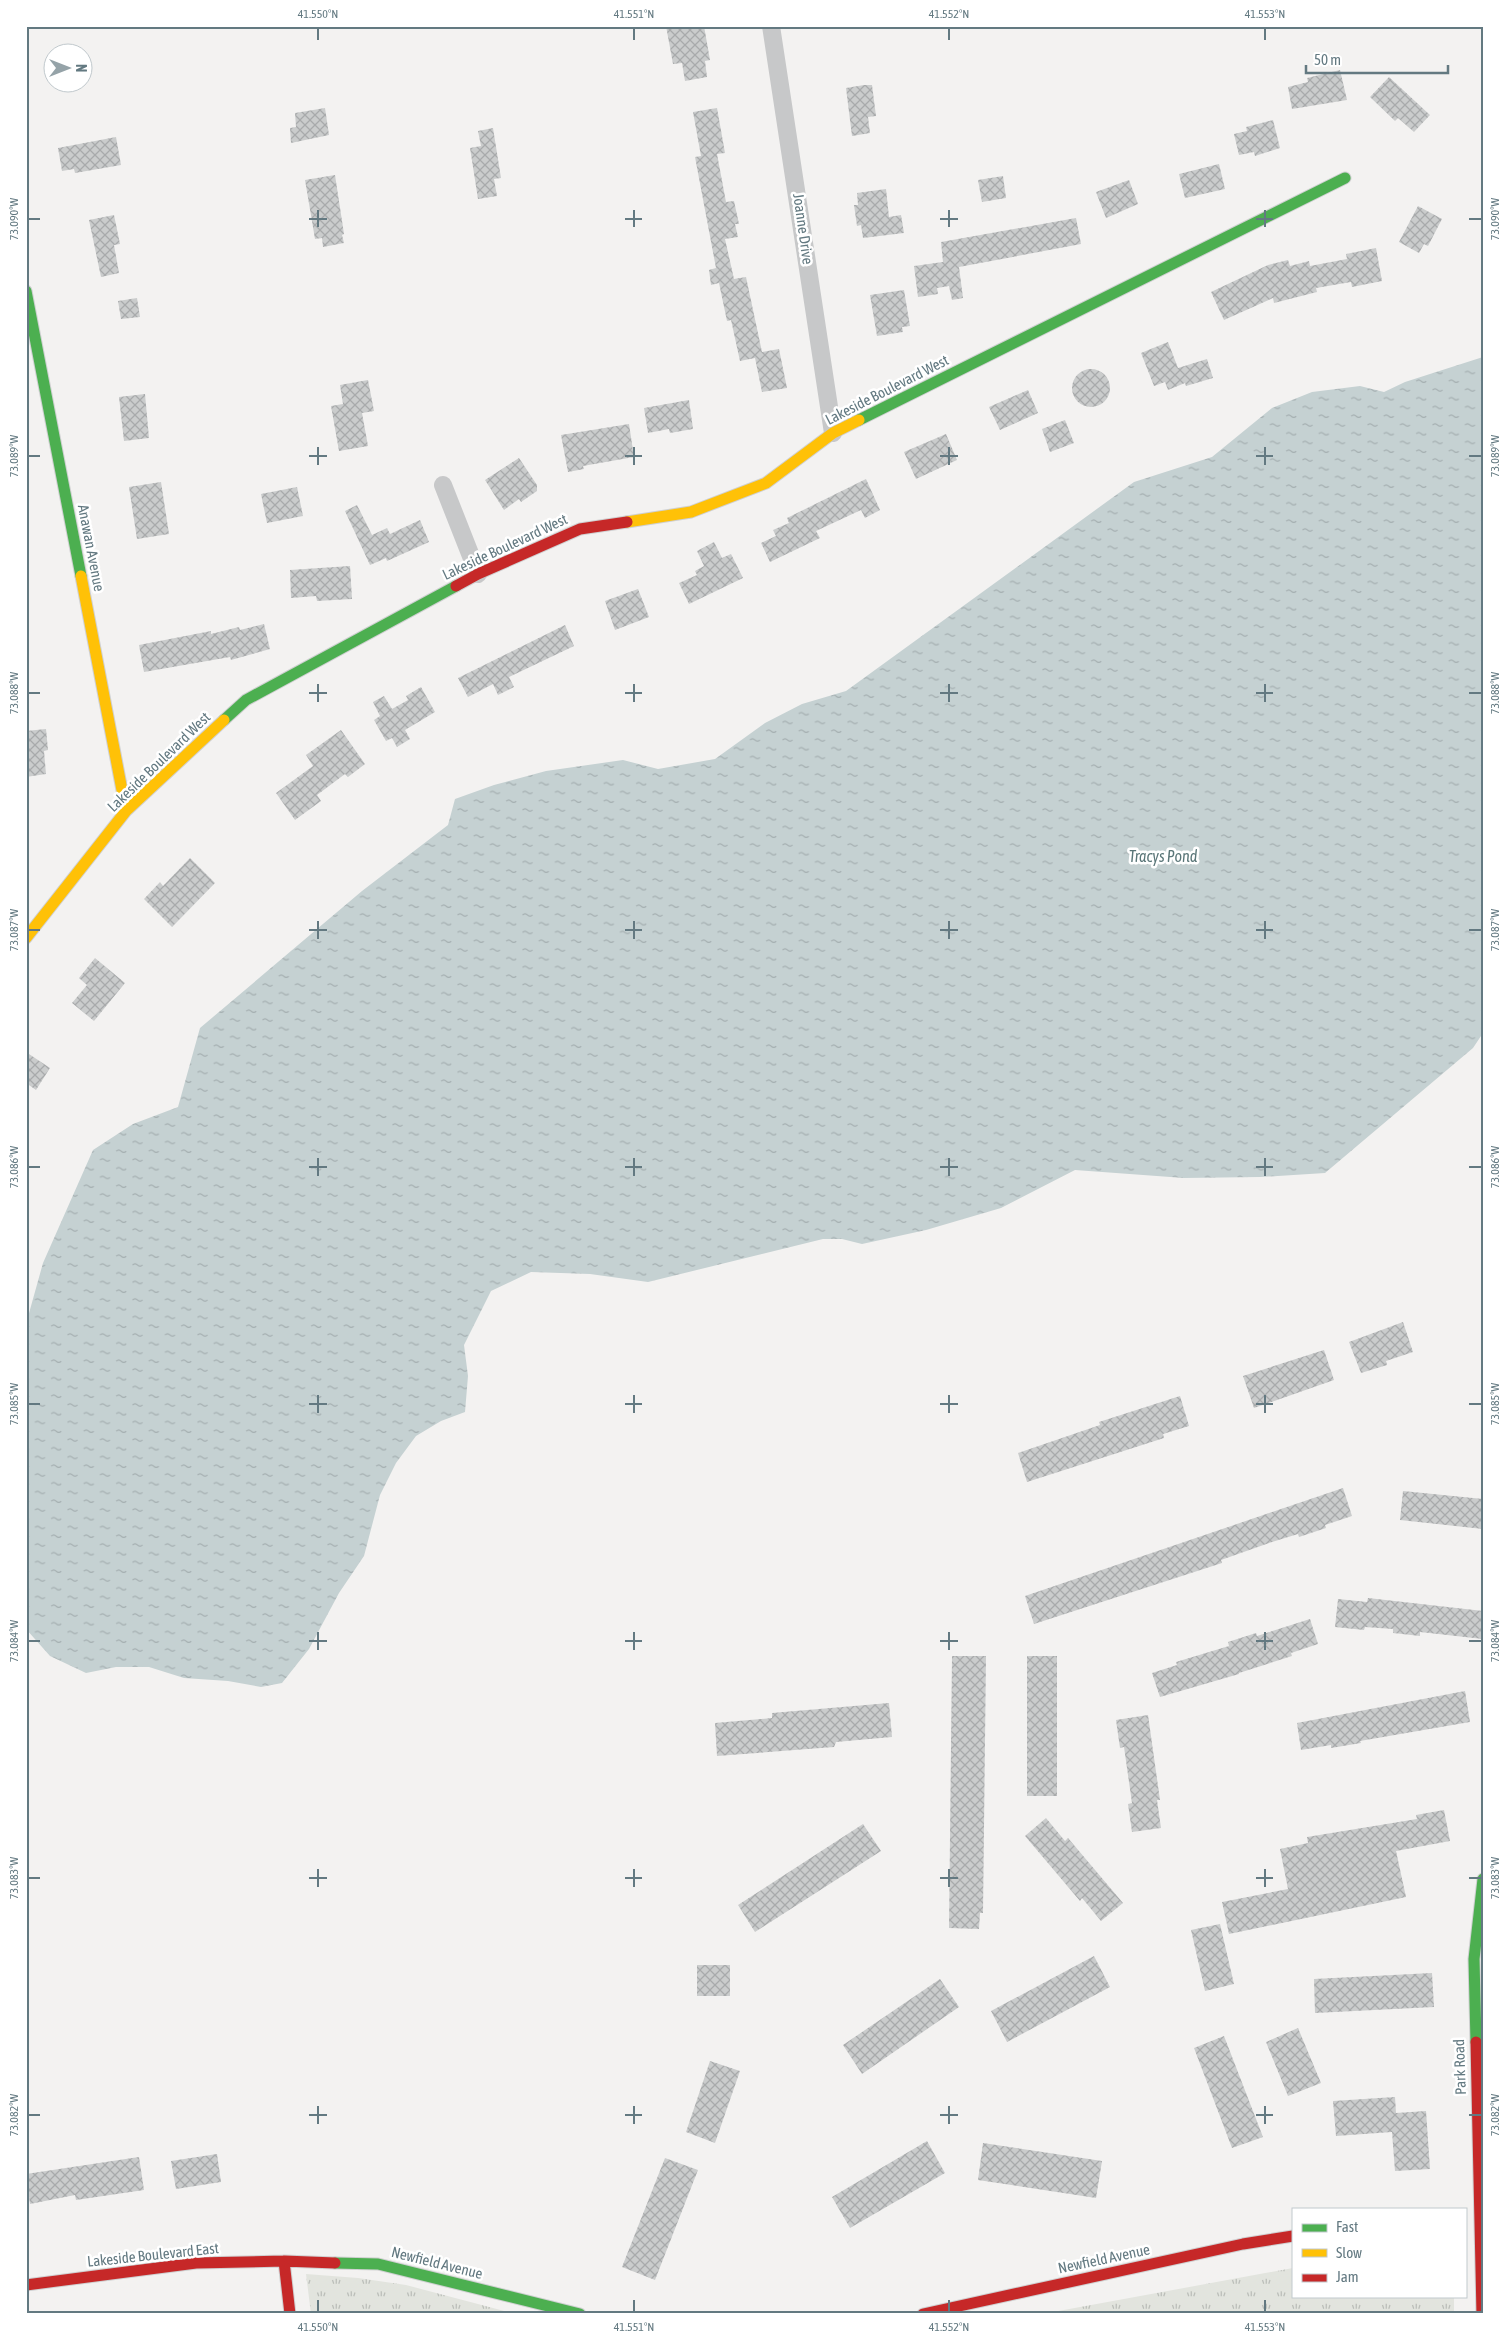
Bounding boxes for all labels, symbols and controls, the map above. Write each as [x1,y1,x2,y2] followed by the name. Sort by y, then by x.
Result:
[298,7,338,21] text: 41.550°N
[614,7,654,21] text: 41.551°N
[929,7,969,21] text: 41.552°N
[1245,7,1285,21] text: 41.553°N
[42,42,92,92] north arrow
[1306,42,1449,74] scale bar
[1314,51,1341,68] text: 50 m
[73,64,89,72] text: N
[790,192,817,266] street label: Joanne Drive
[7,198,21,240] text: 73.090°W
[1488,198,1502,240] text: 73.090°W
[822,351,951,428] street label: Lakeside Boulevard West
[7,435,21,477] text: 73.089°W
[1488,435,1502,477] text: 73.089°W
[75,503,108,593] street label: Anawan Avenue
[440,510,570,583] street label: Lakeside Boulevard West
[7,672,21,714] text: 73.088°W
[1488,672,1502,714] text: 73.088°W
[104,708,213,815] street label: Lakeside Boulevard West
[1129,847,1198,866] water label: Tracys Pond
[7,909,21,951] text: 73.087°W
[1488,909,1502,951] text: 73.087°W
[7,1146,21,1188] text: 73.086°W
[1488,1146,1502,1188] text: 73.086°W
[7,1383,21,1425] text: 73.085°W
[1488,1383,1502,1425] text: 73.085°W
[7,1620,21,1662] text: 73.084°W
[1488,1620,1502,1662] text: 73.084°W
[7,1857,21,1899] text: 73.083°W
[1488,1857,1502,1899] text: 73.083°W
[1450,2039,1469,2095] street label: Park Road
[7,2094,21,2136] text: 73.082°W
[1488,2094,1502,2136] text: 73.082°W
[1292,2208,1466,2298] legend
[1336,2218,1358,2235] text: Fast
[86,2239,220,2270] street label: Lakeside Boulevard East
[1056,2240,1152,2277] street label: Newfield Avenue
[390,2243,485,2282] street label: Newfield Avenue
[1336,2244,1362,2261] text: Slow
[1336,2268,1359,2285] text: Jam
[298,2320,338,2334] text: 41.550°N
[614,2320,654,2334] text: 41.551°N
[929,2320,969,2334] text: 41.552°N
[1245,2320,1285,2334] text: 41.553°N

